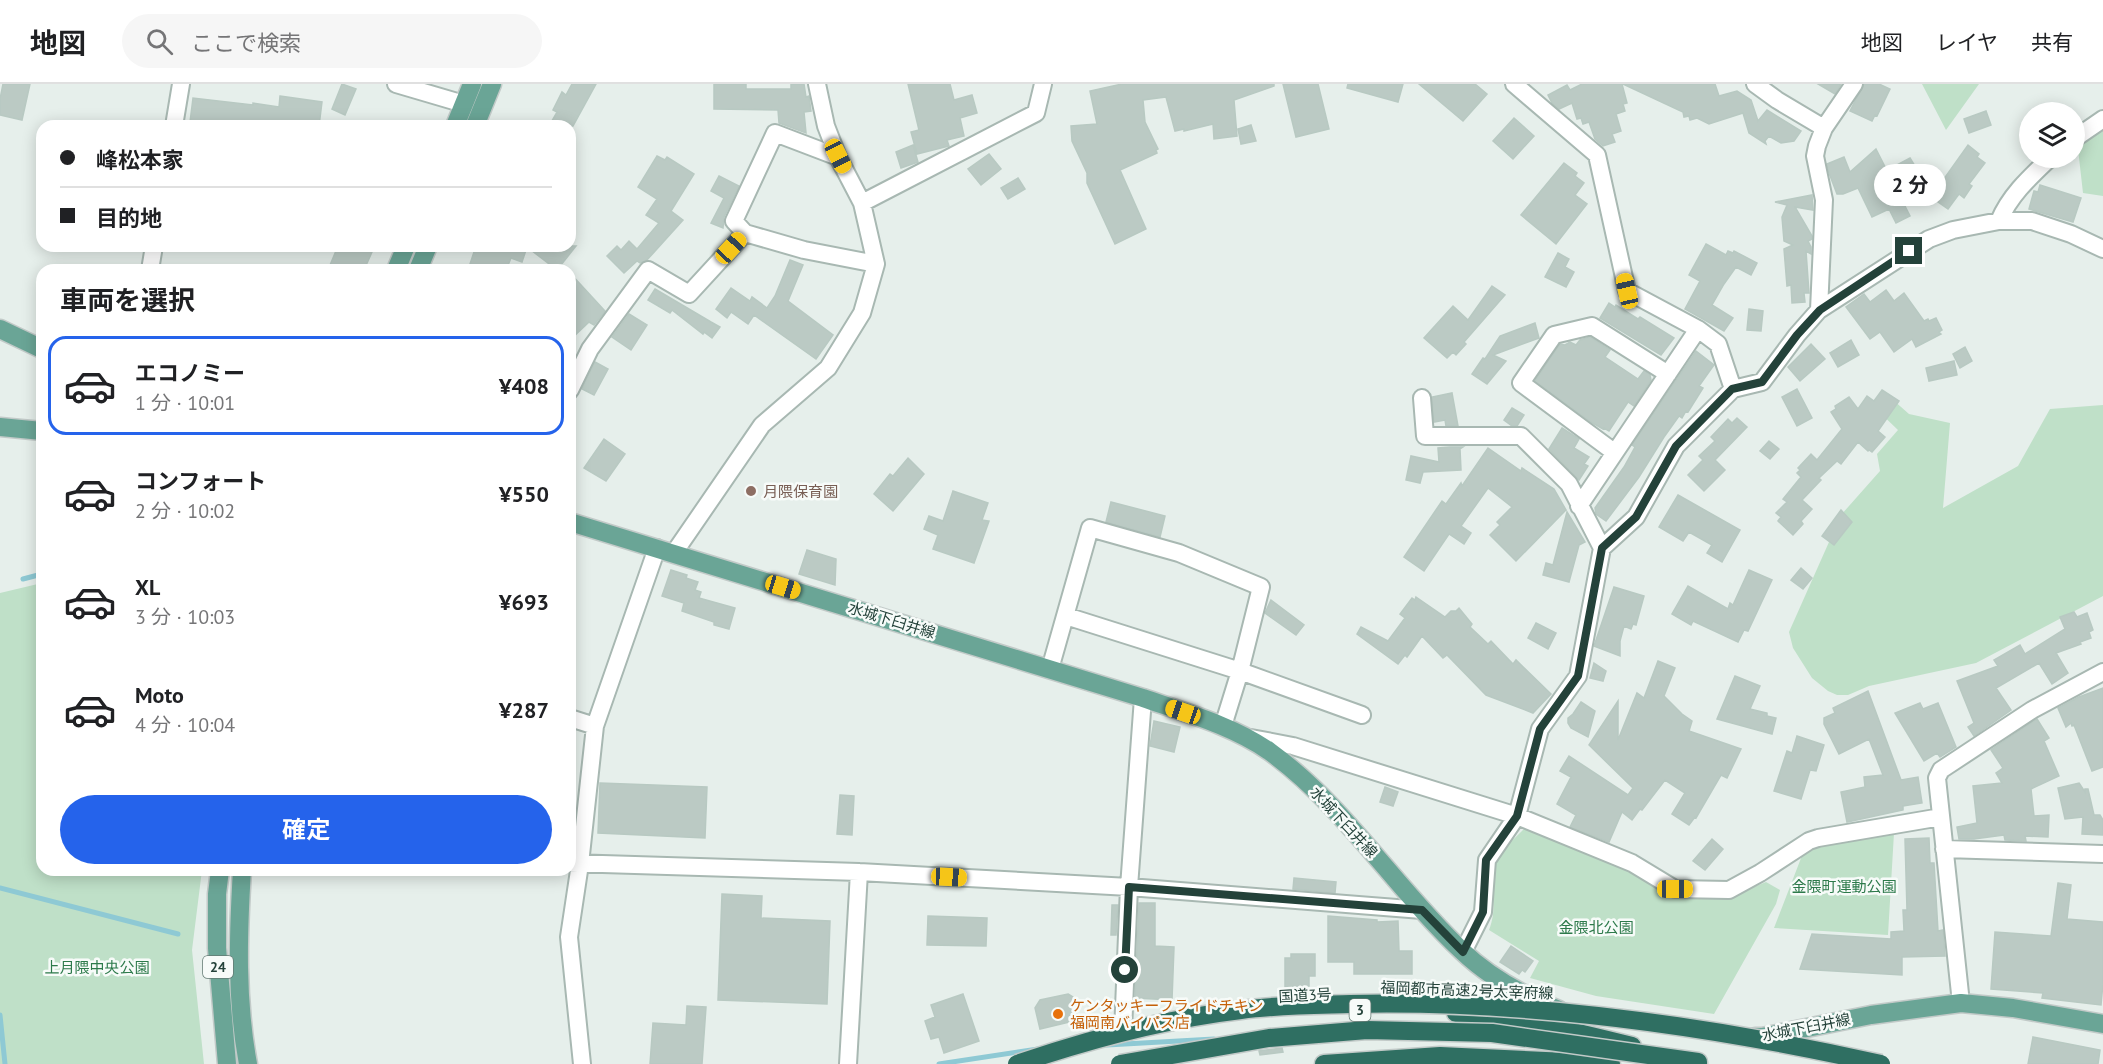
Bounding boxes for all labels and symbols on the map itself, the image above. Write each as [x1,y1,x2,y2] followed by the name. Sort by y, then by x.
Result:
[822,136,854,176] car
[1873,164,1945,206] callout: 2 分
[712,229,750,267] car
[1895,237,1922,264] route end
[1614,271,1640,311] car
[763,482,838,501] place label: 月隈保育園
[744,484,758,498] marker: 月隈保育園
[763,573,803,601] car
[846,598,938,642] street label: 水城下臼井線
[1163,698,1203,726] car
[1306,783,1382,861] street label: 水城下臼井線
[931,867,967,887] car
[1791,877,1897,896] park label: 金隈町運動公園
[1657,880,1693,898] car
[1558,918,1634,937] park label: 金隈北公園
[203,956,233,978] road number: 24
[1111,956,1138,983] route start
[44,958,150,977] park label: 上月隈中央公園
[1380,977,1554,1003] street label: 福岡都市高速2号太宰府線
[1278,984,1332,1006] street label: 国道3号
[1070,996,1263,1032] place label: ケンタッキーフライドチキン 福岡南バイパス店
[1350,999,1370,1021] road number: 3
[1051,1007,1065,1021] marker: ケンタッキーフライドチキン 福岡南バイパス店
[1760,1009,1852,1045] street label: 水城下臼井線

